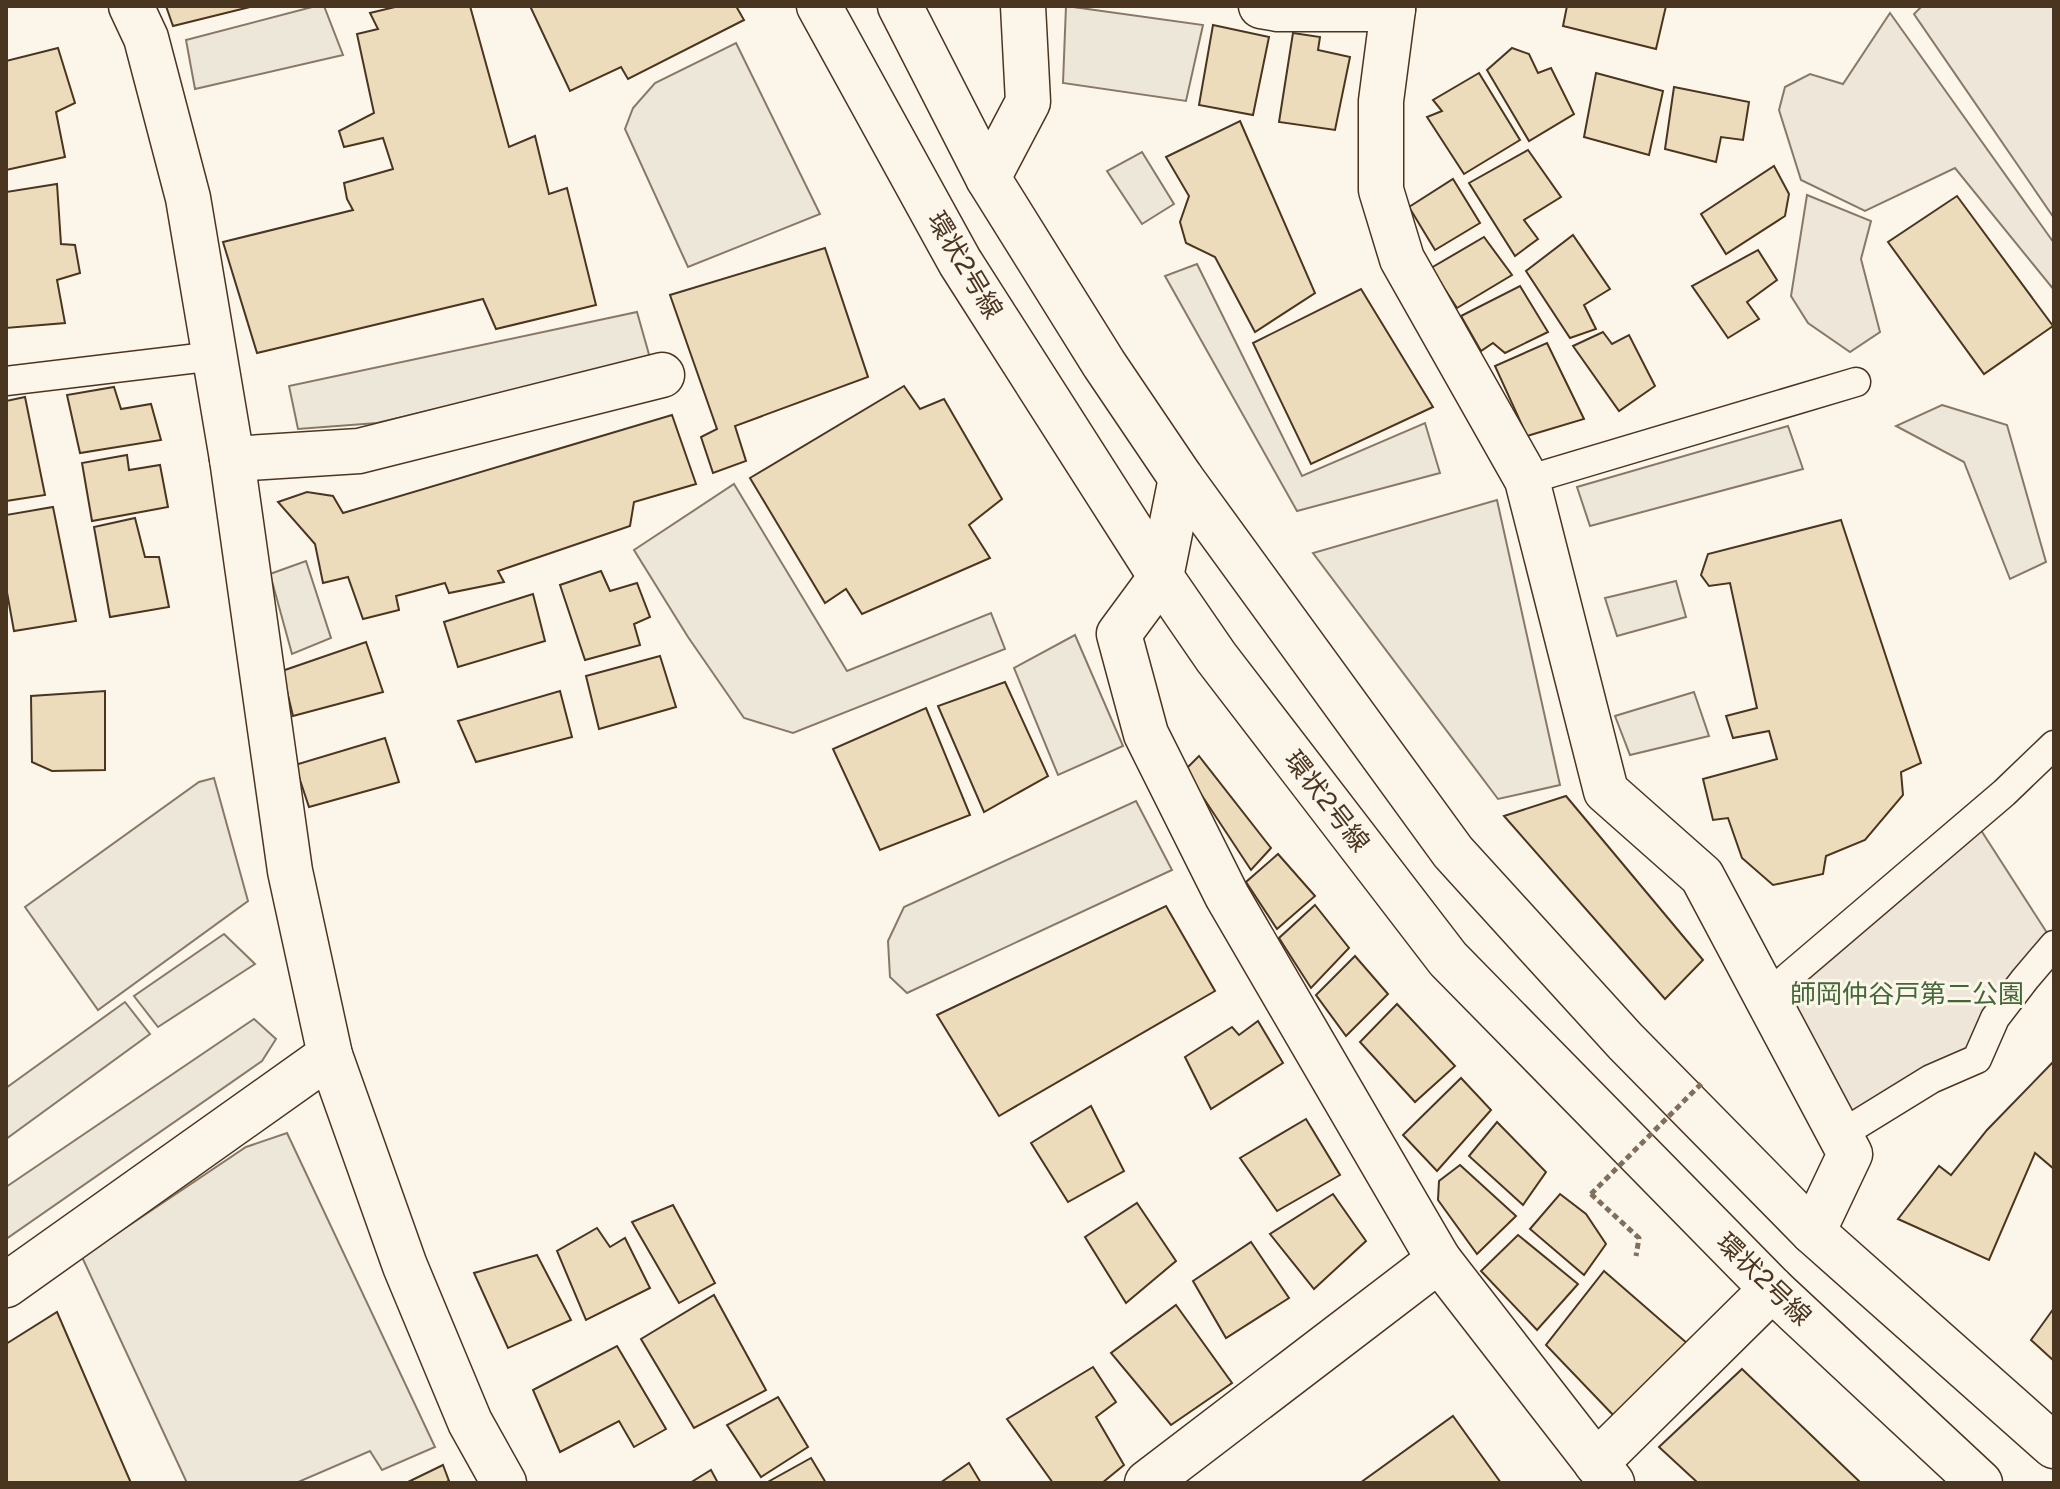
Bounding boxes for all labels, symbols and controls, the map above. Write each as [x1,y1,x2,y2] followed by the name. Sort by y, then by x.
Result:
[921,206,1009,324] street label: 環状2号線
[1278,744,1376,857] street label: 環状2号線
[1790,978,2024,1009] park label: 師岡仲谷戸第二公園
[1711,1226,1818,1331] street label: 環状2号線

